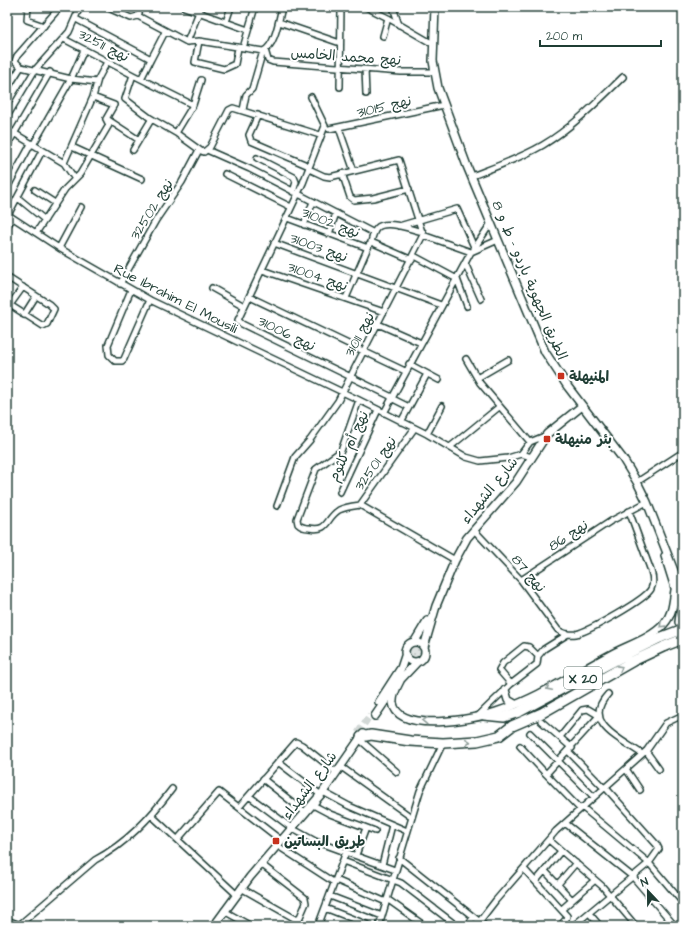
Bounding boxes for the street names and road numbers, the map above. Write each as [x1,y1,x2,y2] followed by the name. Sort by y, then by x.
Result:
[74,24,133,67] street label: نهج 32511
[290,43,402,71] street label: نهج محمد الخامس
[355,91,414,123] street label: نهج 31015
[125,175,178,244] street label: نهج 32502
[486,198,572,363] street label: الطريق الجهوية باردو - ط و 8
[299,203,363,243] street label: نهج 31002
[287,228,350,268] street label: نهج 31003
[285,257,350,297] street label: نهج 31004
[110,259,241,339] street label: Rue Ibrahim El Mousili
[340,309,380,360] street label: نهج 31011
[254,311,319,356] street label: نهج 31006
[324,408,375,486] street label: نهج أم كلثوم
[350,432,402,495] street label: نهج 32501
[457,453,523,528] street label: شارع الشهداء
[545,515,593,556] street label: نهج 86
[506,550,550,597] street label: نهج 87
[564,667,602,689] road number: X 20
[278,747,342,824] street label: شارع الشهداء

